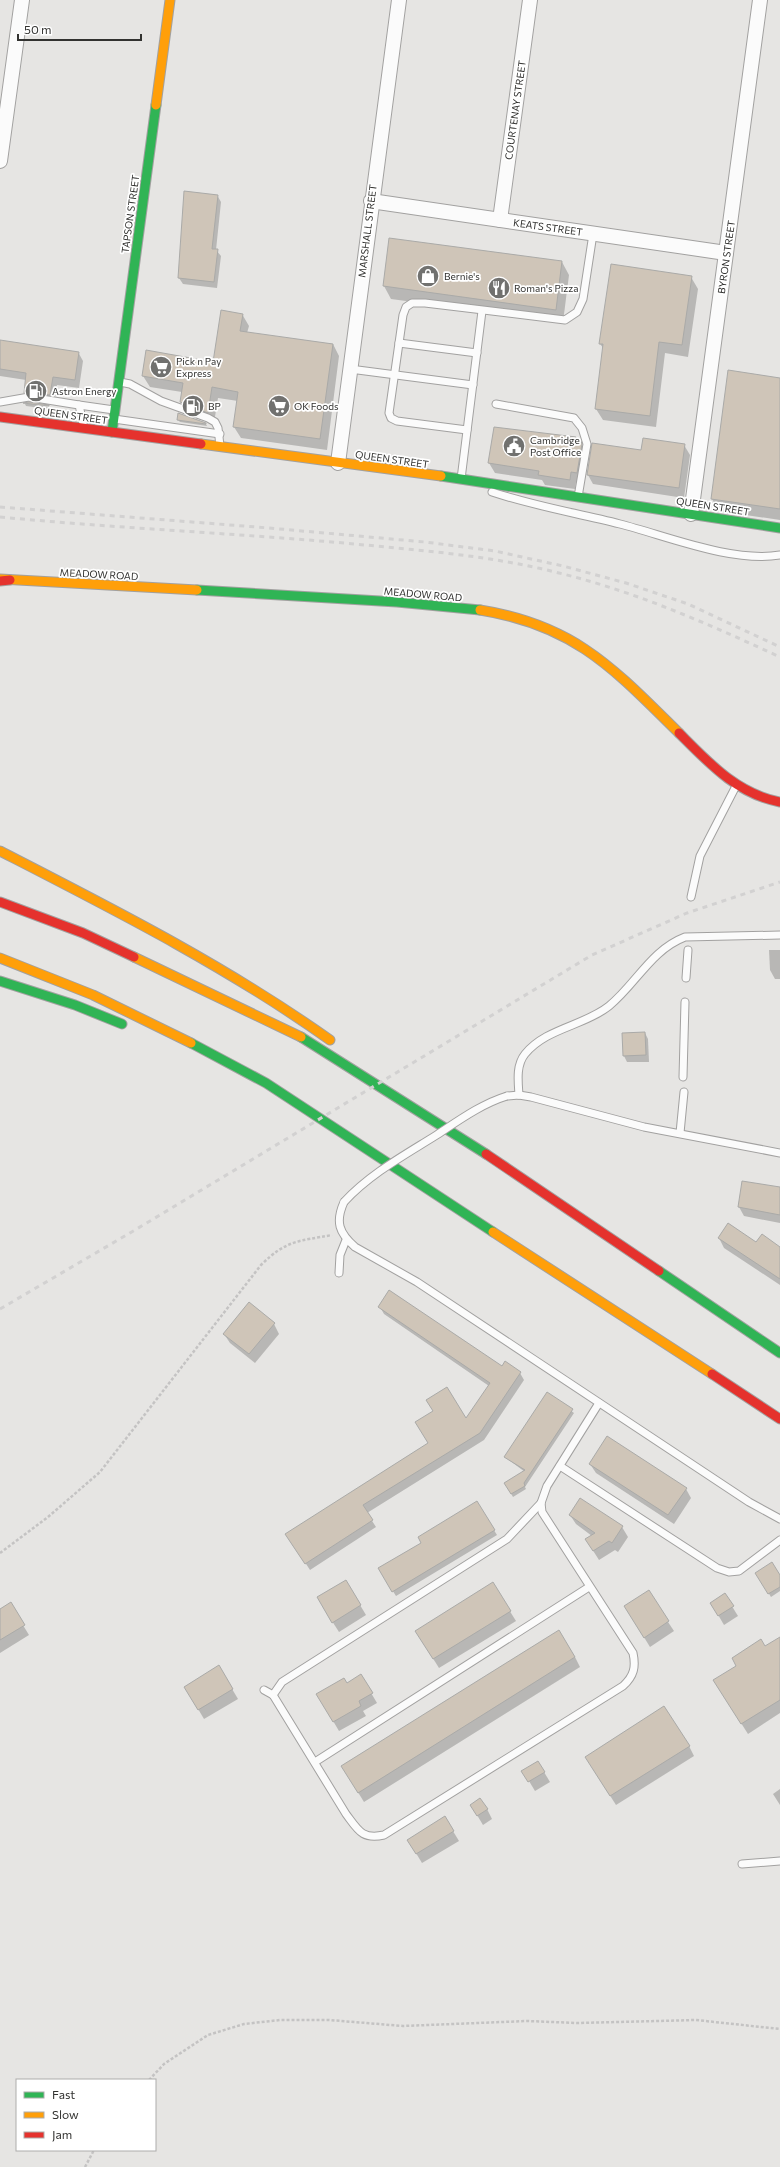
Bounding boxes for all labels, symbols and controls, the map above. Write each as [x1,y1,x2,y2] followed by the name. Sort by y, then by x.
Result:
[18,16,141,42] scale bar
[24,22,52,36] text: 50 m
[502,59,528,160] street label: COURTENAY STREET
[119,173,142,254] street label: TAPSON STREET
[355,183,379,278] street label: MARSHALL STREET
[513,216,584,238] street label: KEATS STREET
[715,219,737,295] street label: BYRON STREET
[415,263,441,289] shop icon: Bernie's
[444,270,480,282] place label: Bernie's
[486,275,512,301] restaurant icon: Roman's Pizza
[514,282,579,294] place label: Roman's Pizza
[148,354,174,380] supermarket icon: Pick n Pay Express
[176,355,221,379] place label: Pick n Pay Express
[23,378,49,404] fuel station icon: Astron Energy
[52,385,117,397] place label: Astron Energy
[180,393,206,419] fuel station icon: BP
[266,393,292,419] supermarket icon: OK Foods
[208,400,221,412] place label: BP
[294,400,339,412] place label: OK Foods
[34,404,109,426] street label: QUEEN STREET
[501,433,527,459] public building icon: Cambridge Post Office
[530,434,581,458] place label: Cambridge Post Office
[355,448,430,470] street label: QUEEN STREET
[676,494,751,518] street label: QUEEN STREET
[59,566,139,582] street label: MEADOW ROAD
[383,585,463,603] street label: MEADOW ROAD
[16,2079,156,2151] legend
[52,2087,75,2101] text: Fast
[52,2107,79,2121] text: Slow
[52,2127,72,2142] text: Jam

